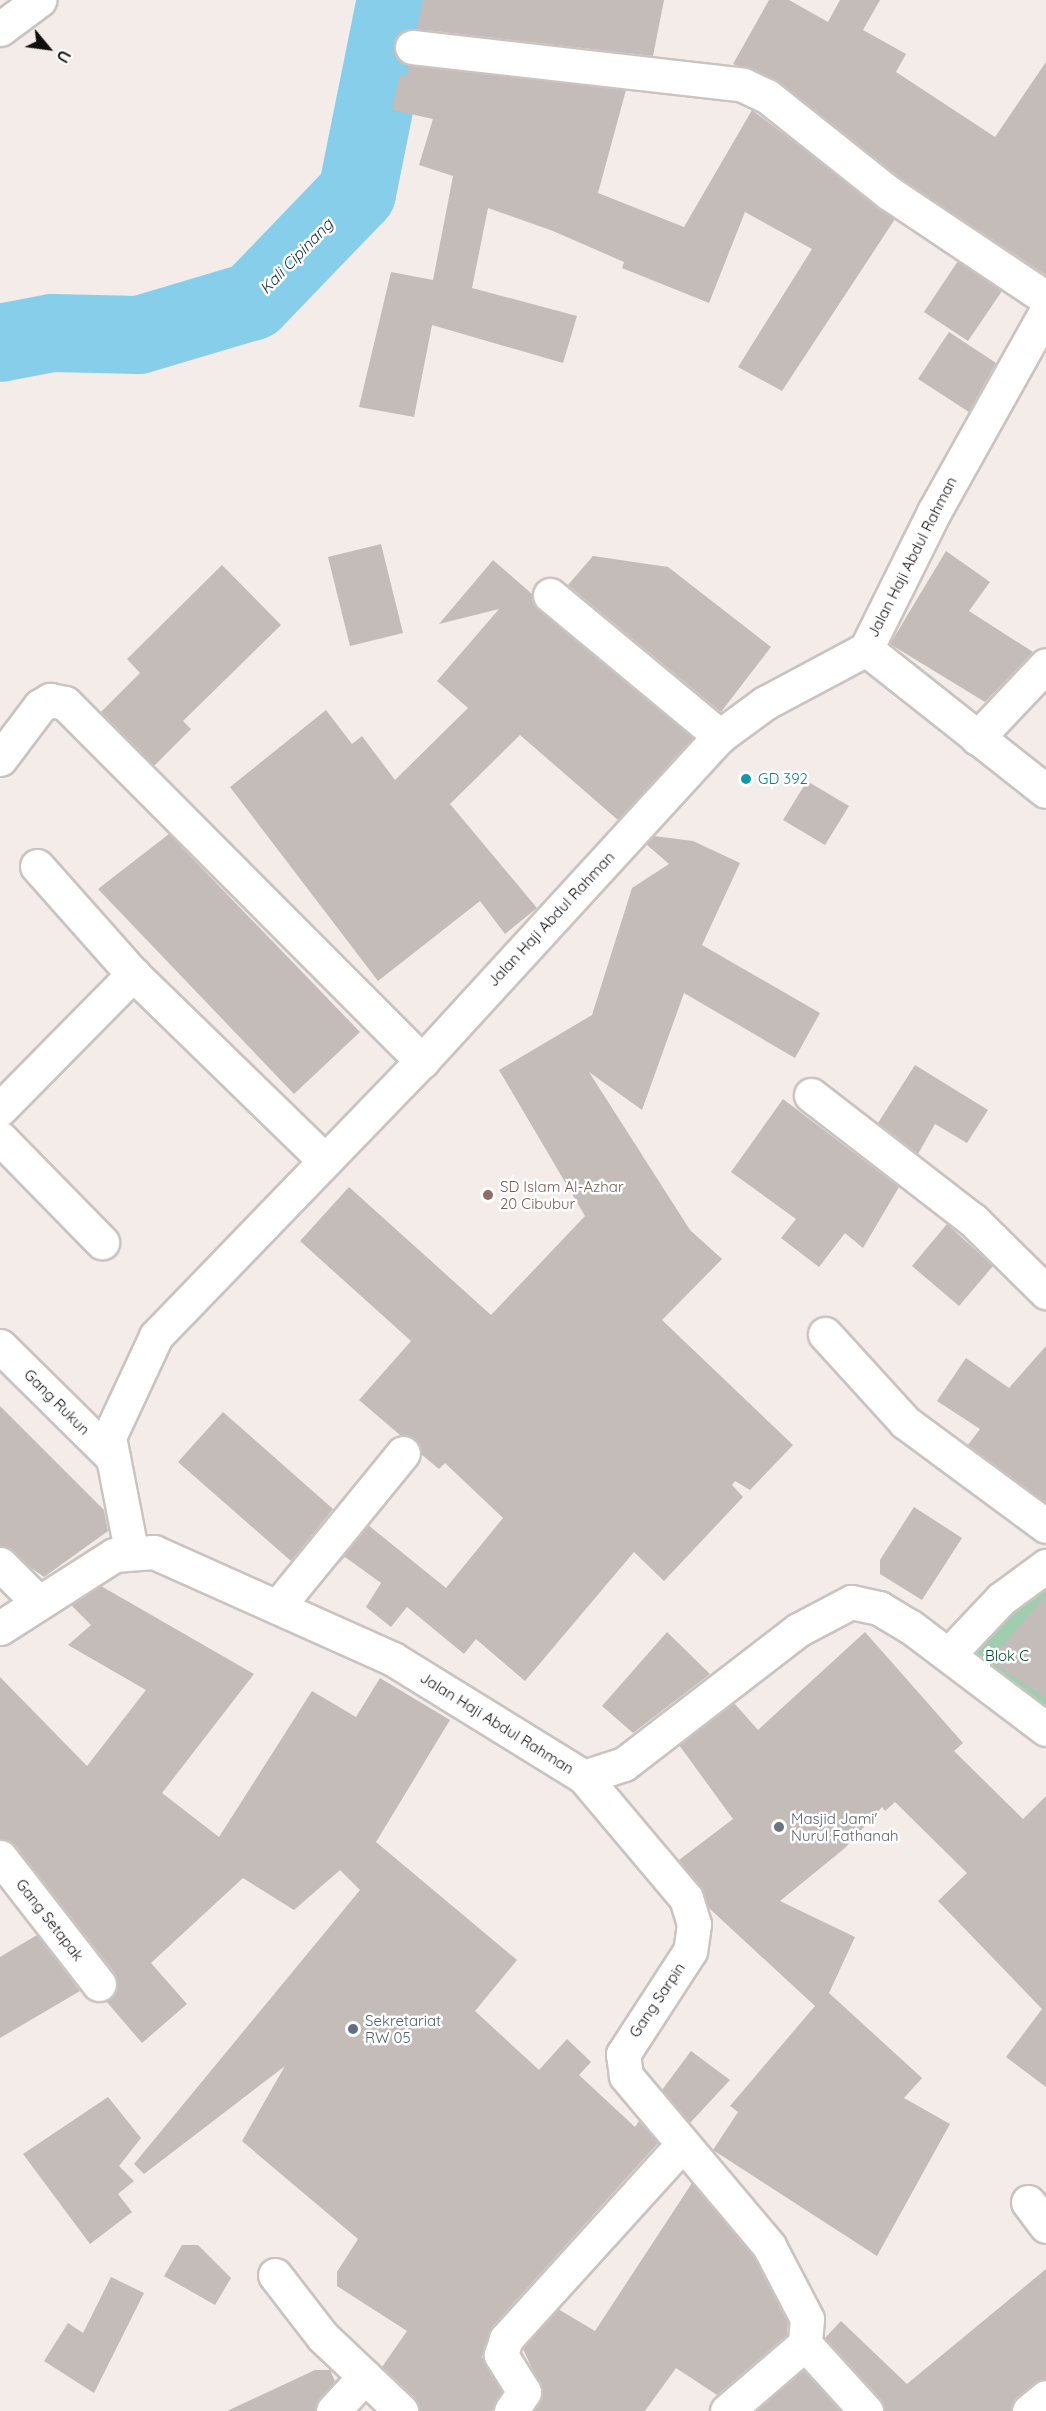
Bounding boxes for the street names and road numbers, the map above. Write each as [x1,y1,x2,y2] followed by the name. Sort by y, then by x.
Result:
[864,474,960,640] street label: Jalan Haji Abdul Rahman
[484,848,618,990] street label: Jalan Haji Abdul Rahman
[20,1365,94,1439] street label: Gang Rukun
[417,1668,577,1778] street label: Jalan Haji Abdul Rahman
[12,1875,88,1965] street label: Gang Setapak
[625,1959,689,2041] street label: Gang Sarpin

